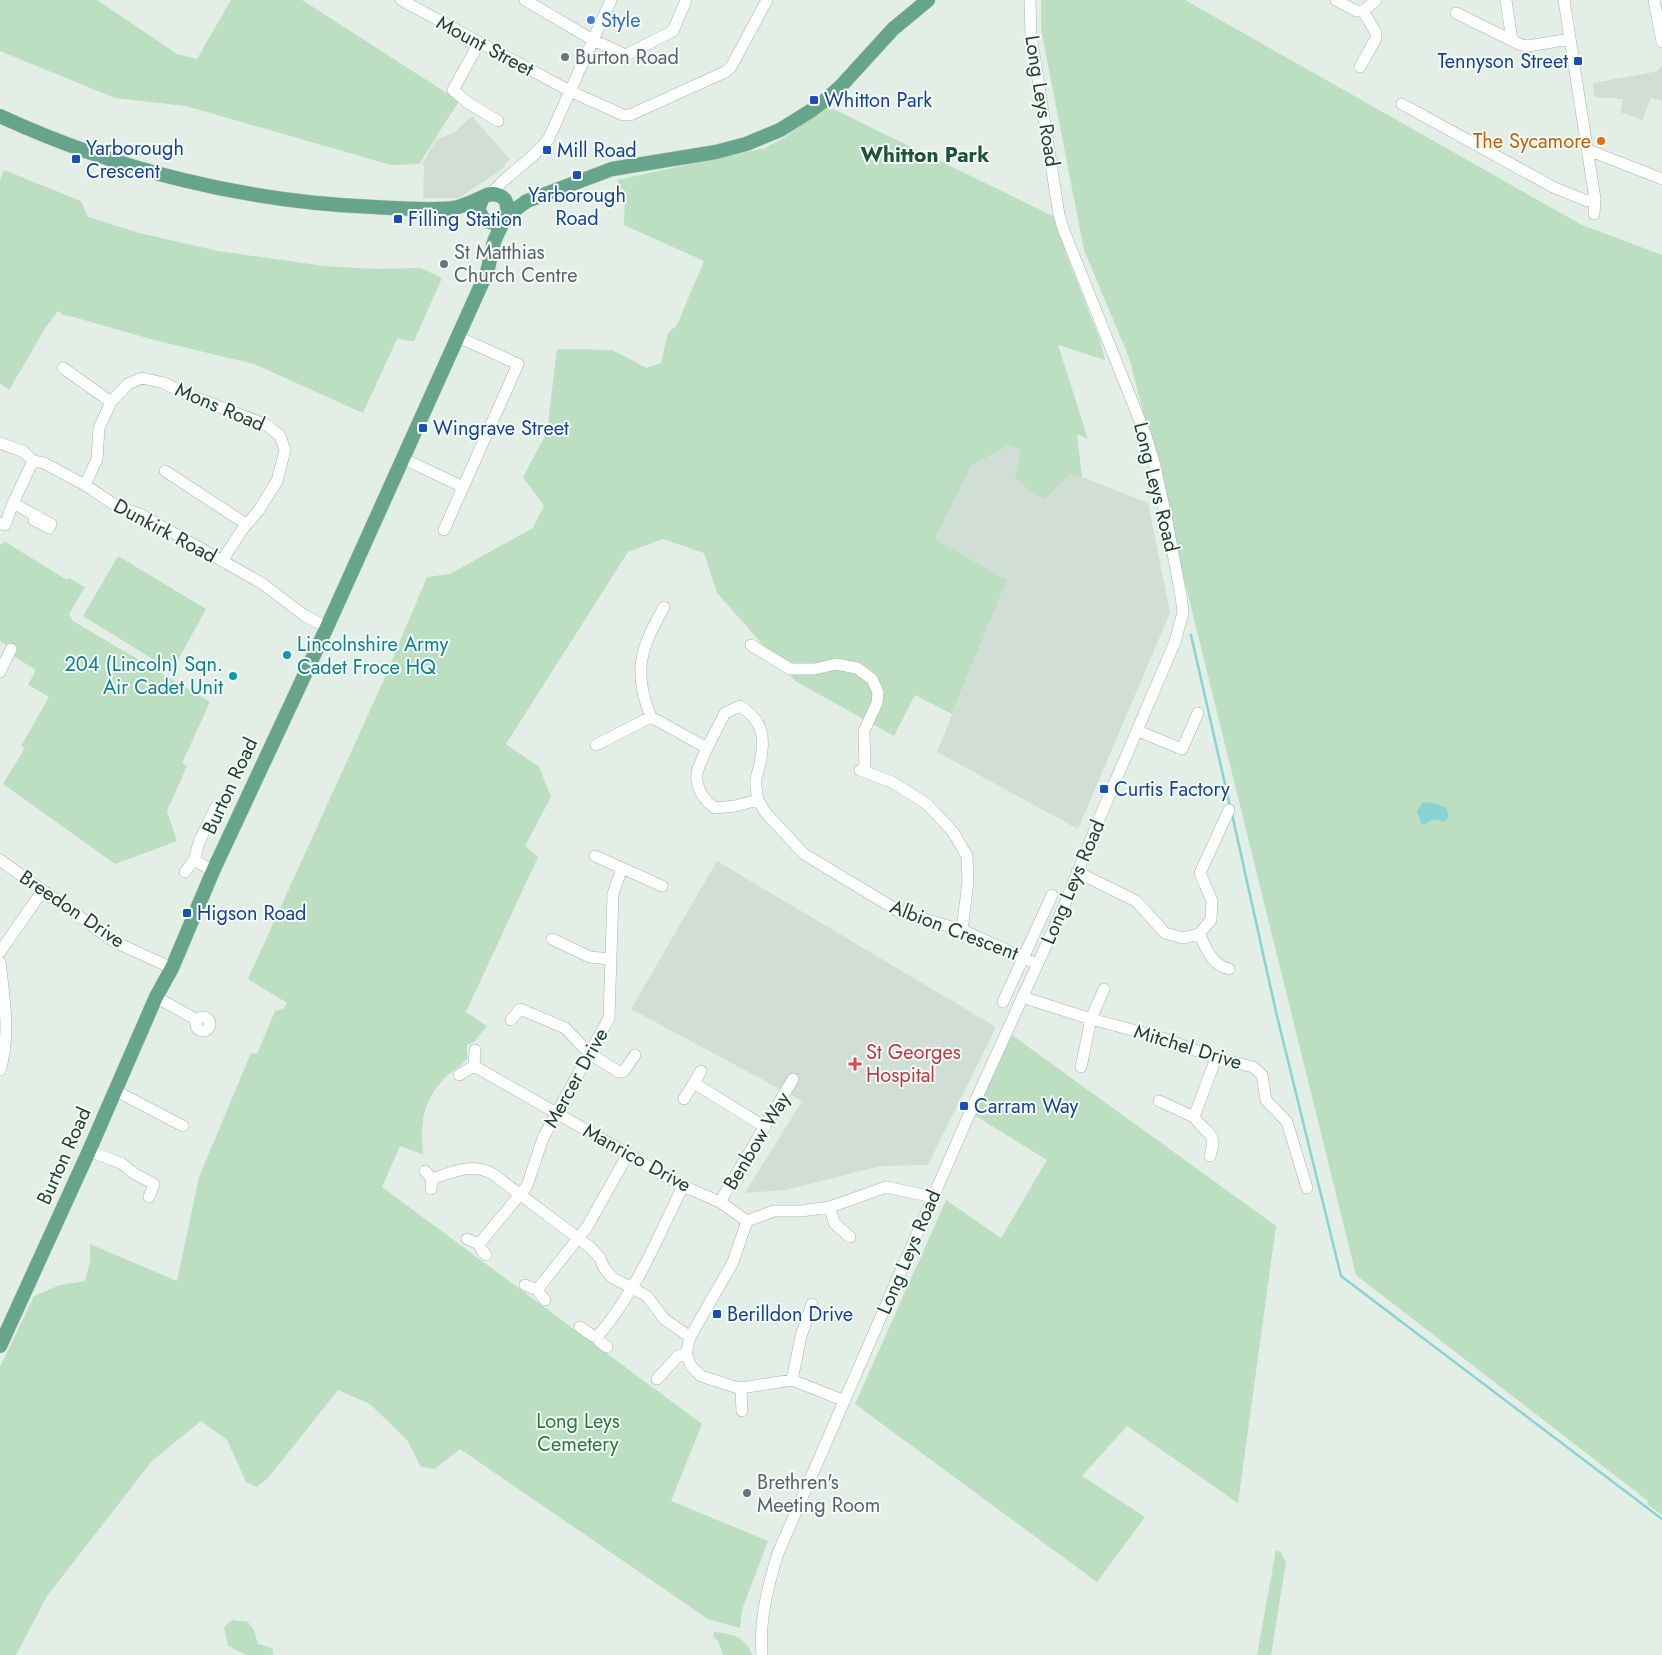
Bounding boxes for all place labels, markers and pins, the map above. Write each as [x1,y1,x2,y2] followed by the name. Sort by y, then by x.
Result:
[601,6,640,35] place label: Style
[585,14,597,26] marker: Style
[575,43,679,72] place label: Burton Road
[1438,47,1568,76] place label: Tennyson Street
[559,51,571,63] marker: Burton Road
[1572,55,1584,67] marker: Tennyson Street
[824,86,932,115] place label: Whitton Park
[808,94,820,106] marker: Whitton Park
[1473,127,1591,156] place label: The Sycamore
[86,134,184,186] place label: Yarborough Crescent
[1595,135,1607,147] marker: The Sycamore
[557,136,637,165] place label: Mill Road
[541,144,553,156] marker: Mill Road
[70,153,82,165] marker: Yarborough Crescent
[571,169,583,181] marker: Yarborough Road
[528,181,626,233] place label: Yarborough Road
[408,205,522,234] place label: Filling Station
[392,213,404,225] marker: Filling Station
[454,238,577,290] place label: St Matthias Church Centre
[438,258,450,270] marker: St Matthias Church Centre
[433,414,569,443] place label: Wingrave Street
[417,422,429,434] marker: Wingrave Street
[297,630,448,682] place label: Lincolnshire Army Cadet Froce HQ
[281,649,293,661] marker: Lincolnshire Army Cadet Froce HQ
[64,650,223,702] place label: 204 (Lincoln) Sqn. Air Cadet Unit
[227,670,239,682] marker: 204 (Lincoln) Sqn. Air Cadet Unit
[1114,775,1230,804] place label: Curtis Factory
[1098,783,1110,795] marker: Curtis Factory
[197,899,307,928] place label: Higson Road
[181,907,193,919] marker: Higson Road
[866,1038,961,1090] place label: St Georges Hospital
[848,1057,862,1071] marker: St Georges Hospital
[974,1092,1079,1121] place label: Carram Way
[958,1100,970,1112] marker: Carram Way
[727,1300,853,1329] place label: Berilldon Drive
[711,1308,723,1320] marker: Berilldon Drive
[757,1468,880,1520] place label: Brethren's Meeting Room
[741,1487,753,1499] marker: Brethren's Meeting Room

